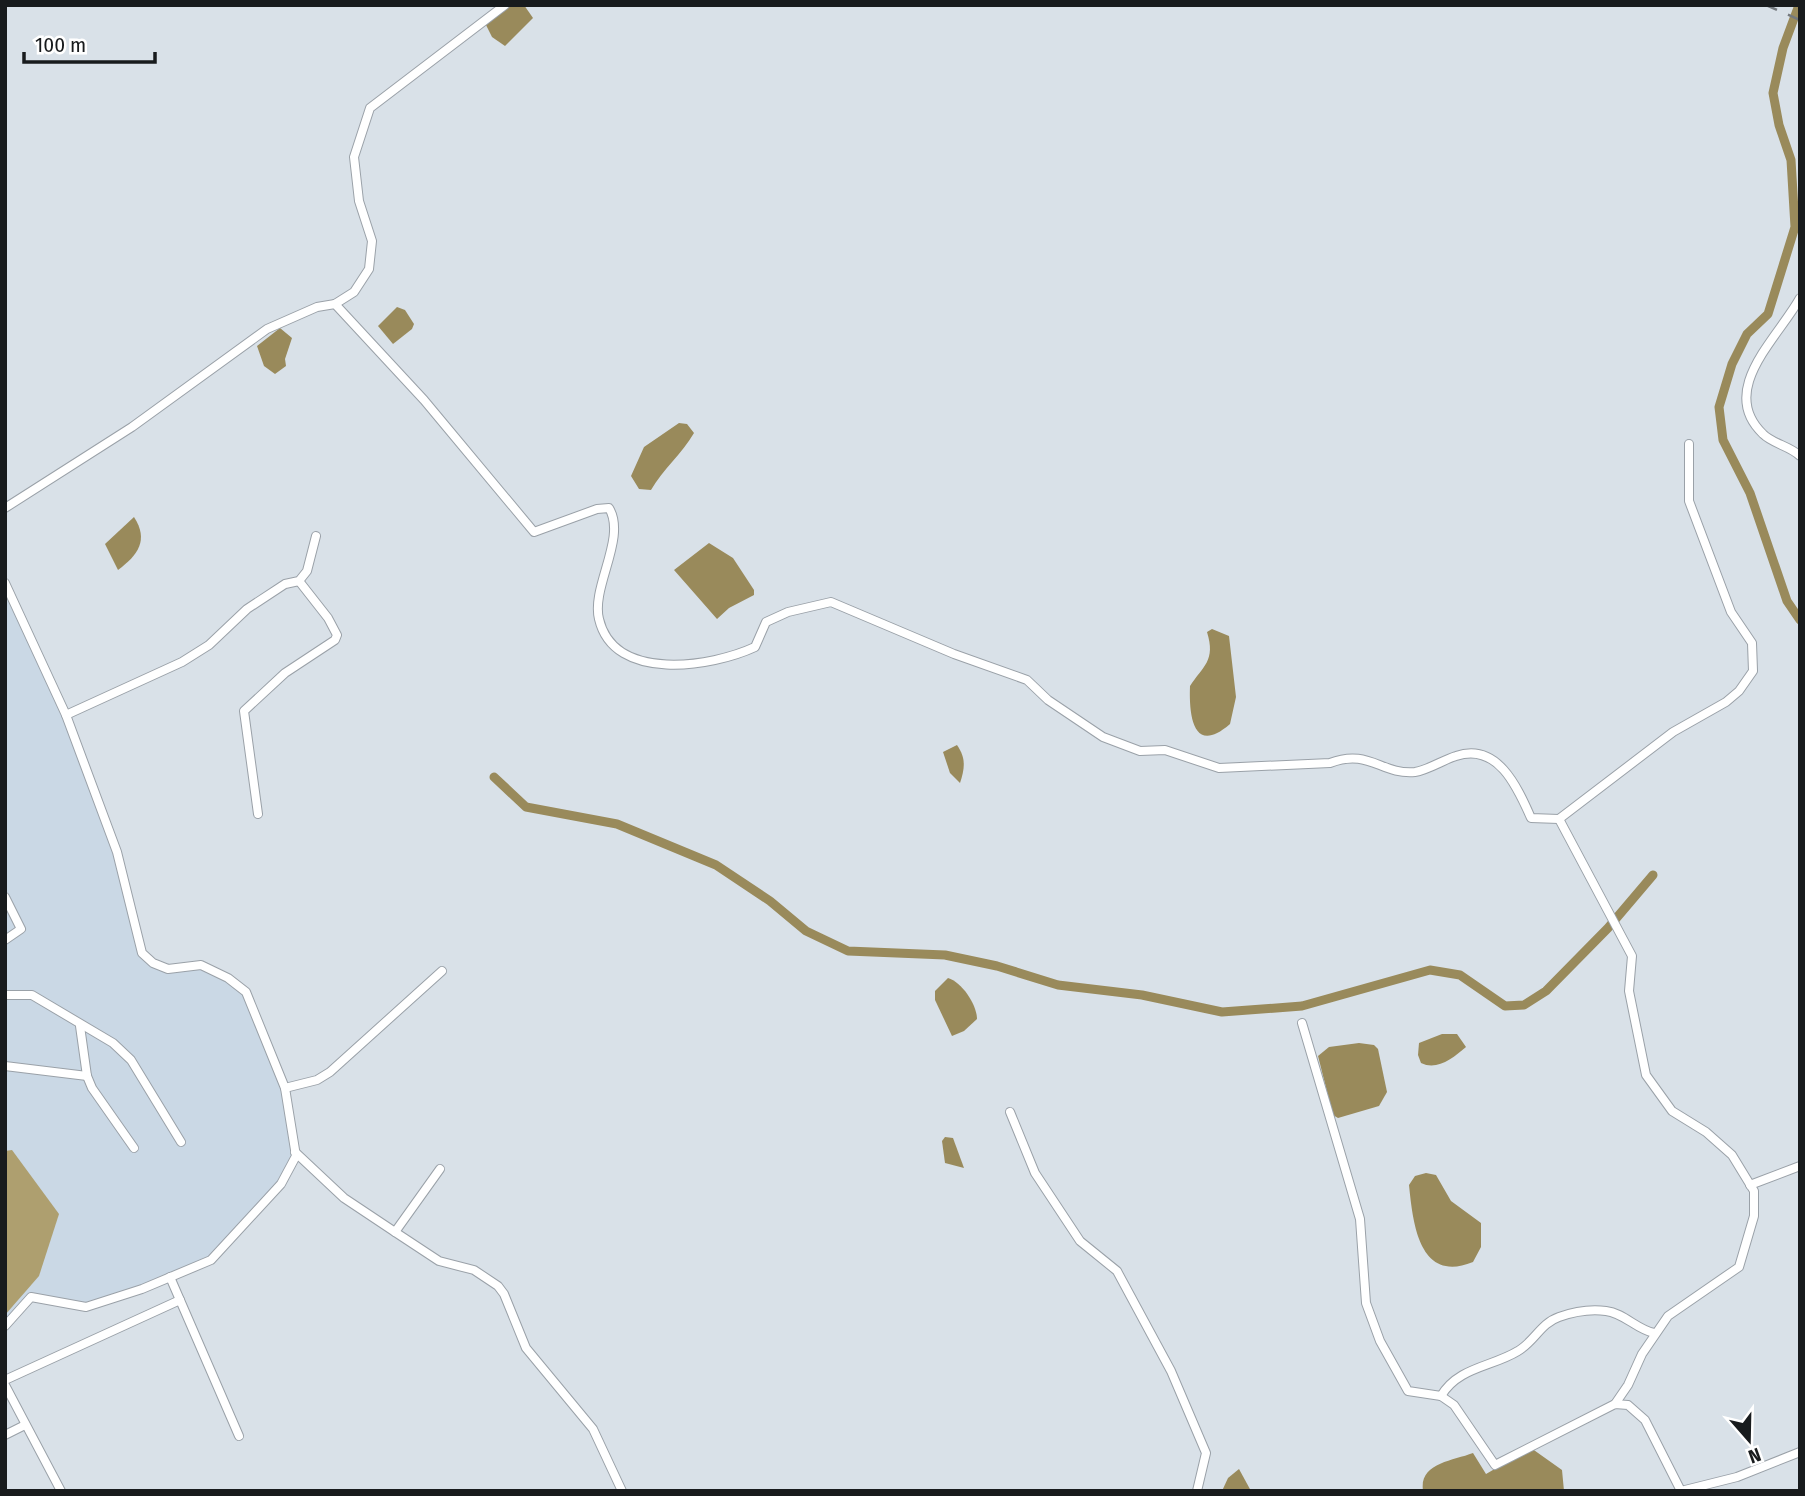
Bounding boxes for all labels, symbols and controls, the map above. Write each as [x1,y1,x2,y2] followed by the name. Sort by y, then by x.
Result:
[24,21,156,65] scale bar
[35,32,86,58] text: 100 m
[1714,1405,1784,1475] north arrow
[1745,1443,1764,1468] text: N

